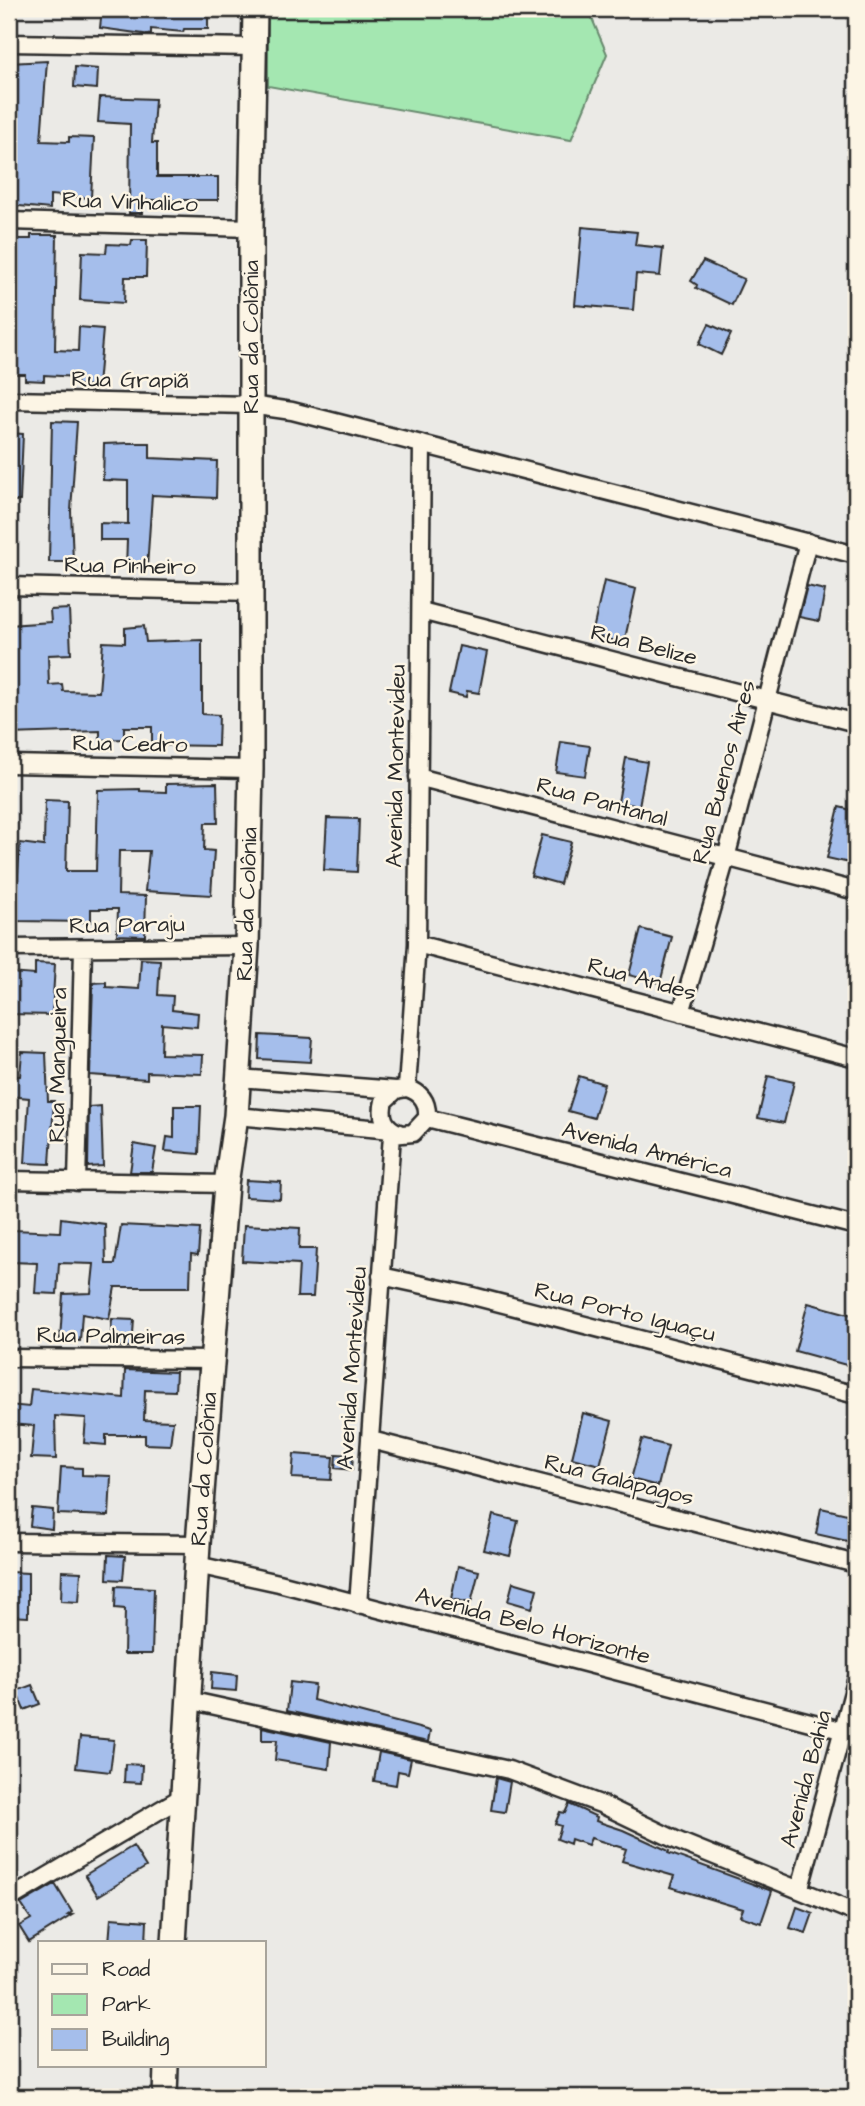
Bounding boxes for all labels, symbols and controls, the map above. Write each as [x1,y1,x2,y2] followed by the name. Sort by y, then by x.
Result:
[61,184,199,220] street label: Rua Vinhalico
[235,260,267,414] street label: Rua da Colônia
[71,363,189,397] street label: Rua Grapiã
[64,549,196,583] street label: Rua Pinheiro
[587,616,701,674] street label: Rua Belize
[378,664,414,868] street label: Avenida Montevideu
[684,676,764,868] street label: Rua Buenos Aires
[72,727,188,761] street label: Rua Cedro
[533,769,671,835] street label: Rua Pantanal
[228,826,266,982] street label: Rua da Colônia
[69,908,185,942] street label: Rua Paraju
[584,949,700,1009] street label: Rua Andes
[41,987,76,1143] street label: Rua Mangueira
[559,1113,736,1187] street label: Avenida América
[329,1265,375,1471] street label: Avenida Montevideu
[531,1274,719,1351] street label: Rua Porto Iguaçu
[36,1319,186,1353] street label: Rua Palmeiras
[183,1391,225,1547] street label: Rua da Colônia
[541,1446,697,1515] street label: Rua Galápagos
[412,1579,654,1673] street label: Avenida Belo Horizonte
[772,1706,840,1851] street label: Avenida Bahia
[38,1941,266,2068] legend
[102,1955,150,1984] text: Road
[102,1990,151,2019] text: Park
[102,2025,170,2056] text: Building

